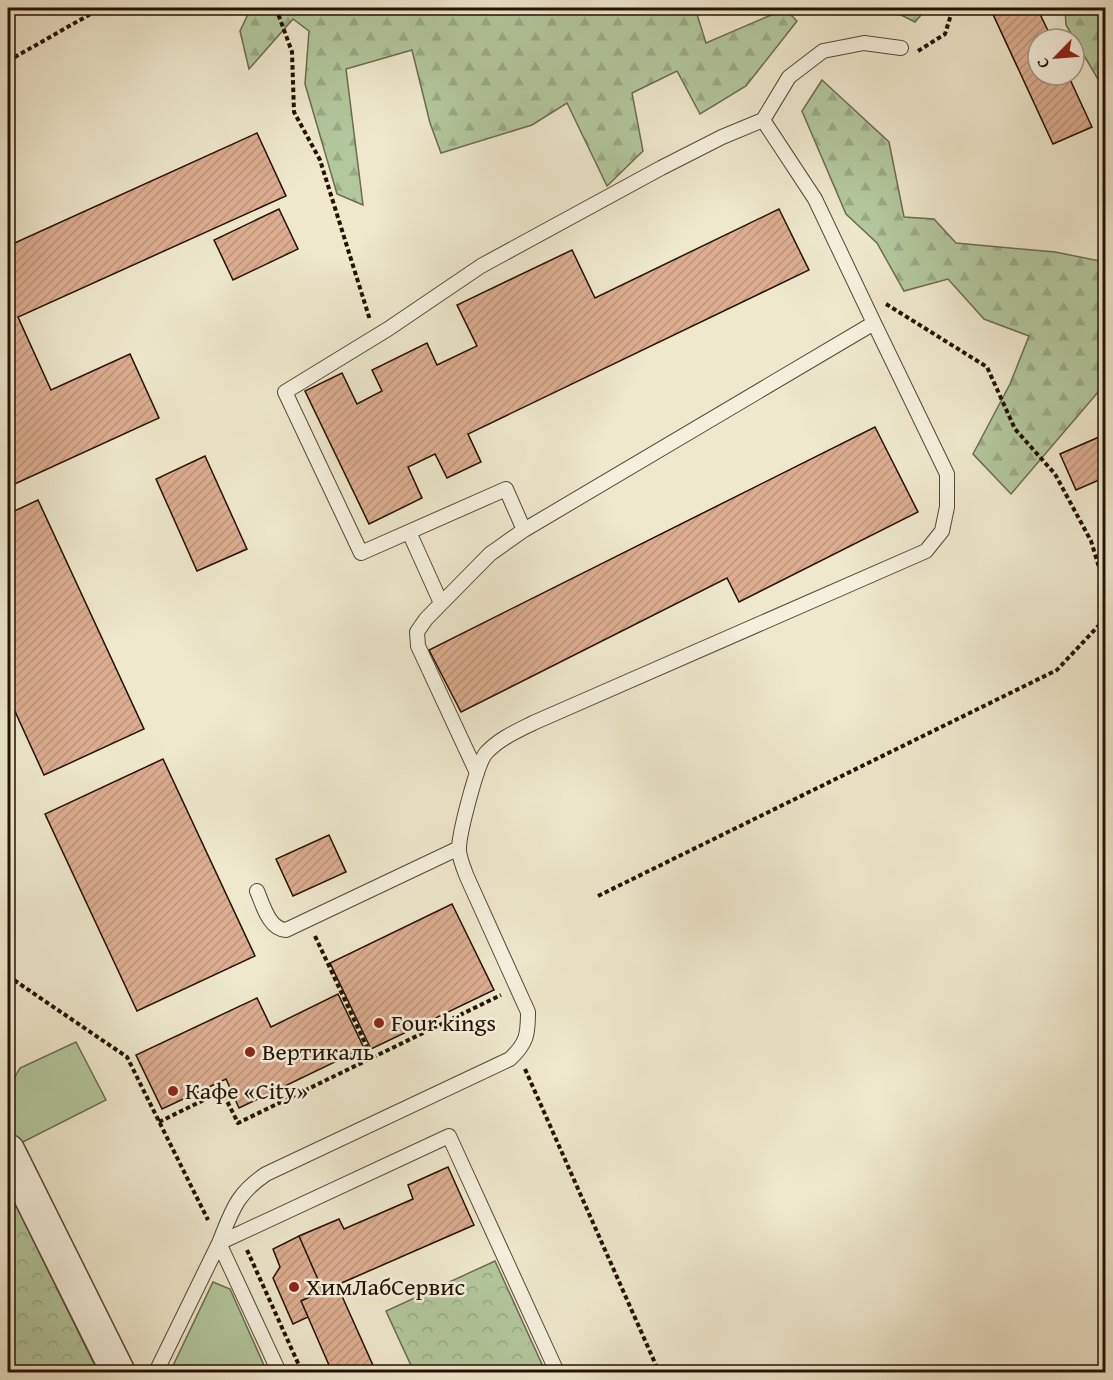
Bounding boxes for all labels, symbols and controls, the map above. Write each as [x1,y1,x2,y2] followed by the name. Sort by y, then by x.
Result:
[1026,27,1086,87] north arrow
[1030,54,1055,73] text: С
[391,1005,496,1040] place label: Four kings
[372,1016,386,1030] marker: Four kings
[262,1034,374,1069] place label: Вертикаль
[243,1045,257,1059] marker: Вертикаль
[185,1073,308,1108] place label: Кафе «City»
[166,1084,180,1098] marker: Кафе «City»
[306,1269,466,1304] place label: ХимЛабСервис
[287,1280,301,1294] marker: ХимЛабСервис

